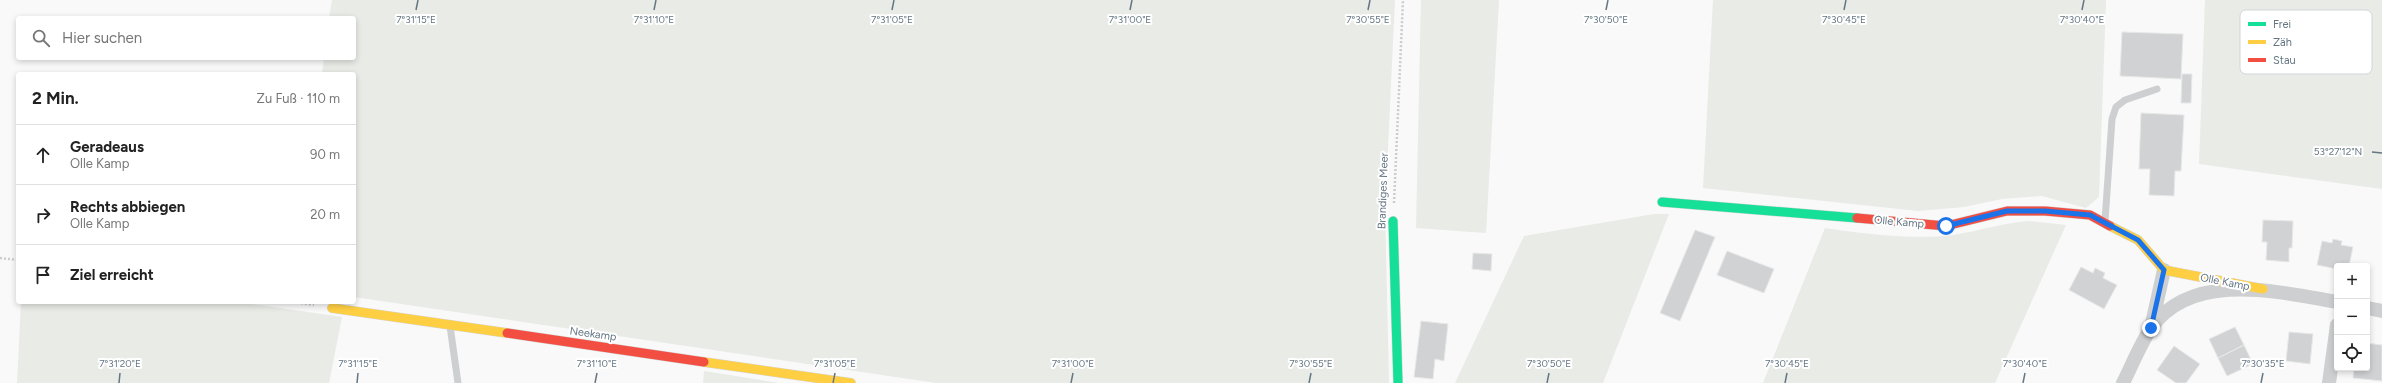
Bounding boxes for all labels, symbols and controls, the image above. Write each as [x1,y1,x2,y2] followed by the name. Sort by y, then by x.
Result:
[2240,10,2372,74] legend
[396,13,436,26] text: 7°31'15"E
[634,13,674,26] text: 7°31'10"E
[871,13,913,26] text: 7°31'05"E
[1109,13,1151,26] text: 7°31'00"E
[1346,13,1390,26] text: 7°30'55"E
[1584,13,1628,26] text: 7°30'50"E
[1822,13,1866,26] text: 7°30'45"E
[2060,13,2104,26] text: 7°30'40"E
[16,16,356,60] search box
[2273,18,2291,31] text: Frei
[30,27,52,49] icon: search
[62,29,142,47] text: Hier suchen
[2273,36,2292,49] text: Zäh
[2273,54,2296,67] text: Stau
[32,88,79,108] text: 2 Min.
[257,91,340,106] text: Zu Fuß · 110 m
[70,138,144,156] text: Geradeaus
[32,144,54,166] icon: ahead
[2314,145,2362,158] text: 53°27'12"N
[310,147,340,162] text: 90 m
[1375,152,1391,229] street label: Brandiges Meer
[70,156,129,171] text: Olle Kamp
[70,198,185,216] text: Rechts abbiegen
[32,204,54,226] icon: right
[310,207,340,222] text: 20 m
[1873,213,1925,231] street label: Olle Kamp
[70,216,129,231] text: Olle Kamp
[1937,217,1955,235] route start
[2334,263,2370,371] map controls
[2334,263,2370,299] button: +
[32,264,54,286] icon: arrive
[70,266,154,284] text: Ziel erreicht
[2199,271,2251,293] street label: Olle Kamp
[2334,299,2370,335] button: −
[2142,319,2160,337] route end
[569,324,618,344] street label: Neekamp
[2334,335,2370,371] button: locate
[99,357,141,370] text: 7°31'20"E
[338,357,378,370] text: 7°31'15"E
[577,357,617,370] text: 7°31'10"E
[814,357,856,370] text: 7°31'05"E
[1052,357,1094,370] text: 7°31'00"E
[1289,357,1333,370] text: 7°30'55"E
[1527,357,1571,370] text: 7°30'50"E
[1765,357,1809,370] text: 7°30'45"E
[2003,357,2047,370] text: 7°30'40"E
[2241,357,2285,370] text: 7°30'35"E

